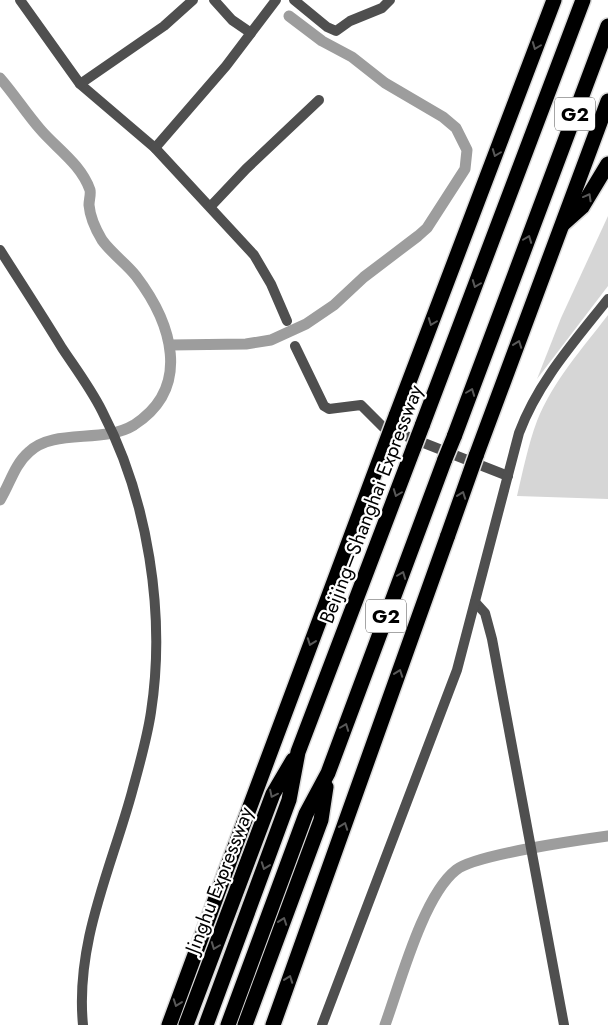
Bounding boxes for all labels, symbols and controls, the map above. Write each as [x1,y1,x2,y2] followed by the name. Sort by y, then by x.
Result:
[532,41,542,49] one-way arrow
[555,98,595,130] road number: G2
[492,148,502,157] one-way arrow
[582,193,592,202] one-way arrow
[522,236,532,244] one-way arrow
[472,280,482,288] one-way arrow
[427,317,437,325] one-way arrow
[512,341,522,349] one-way arrow
[313,380,430,628] street label: Beijing–Shanghai Expressway
[465,388,475,396] one-way arrow
[393,488,403,497] one-way arrow
[456,491,466,500] one-way arrow
[396,571,406,580] one-way arrow
[366,600,406,632] road number: G2
[307,637,317,645] one-way arrow
[393,669,403,678] one-way arrow
[339,723,349,732] one-way arrow
[269,789,279,798] one-way arrow
[177,803,261,960] street label: Jinghu Expressway
[338,822,348,831] one-way arrow
[261,861,271,870] one-way arrow
[277,918,287,926] one-way arrow
[211,941,222,950] one-way arrow
[283,975,293,984] one-way arrow
[173,999,183,1007] one-way arrow

